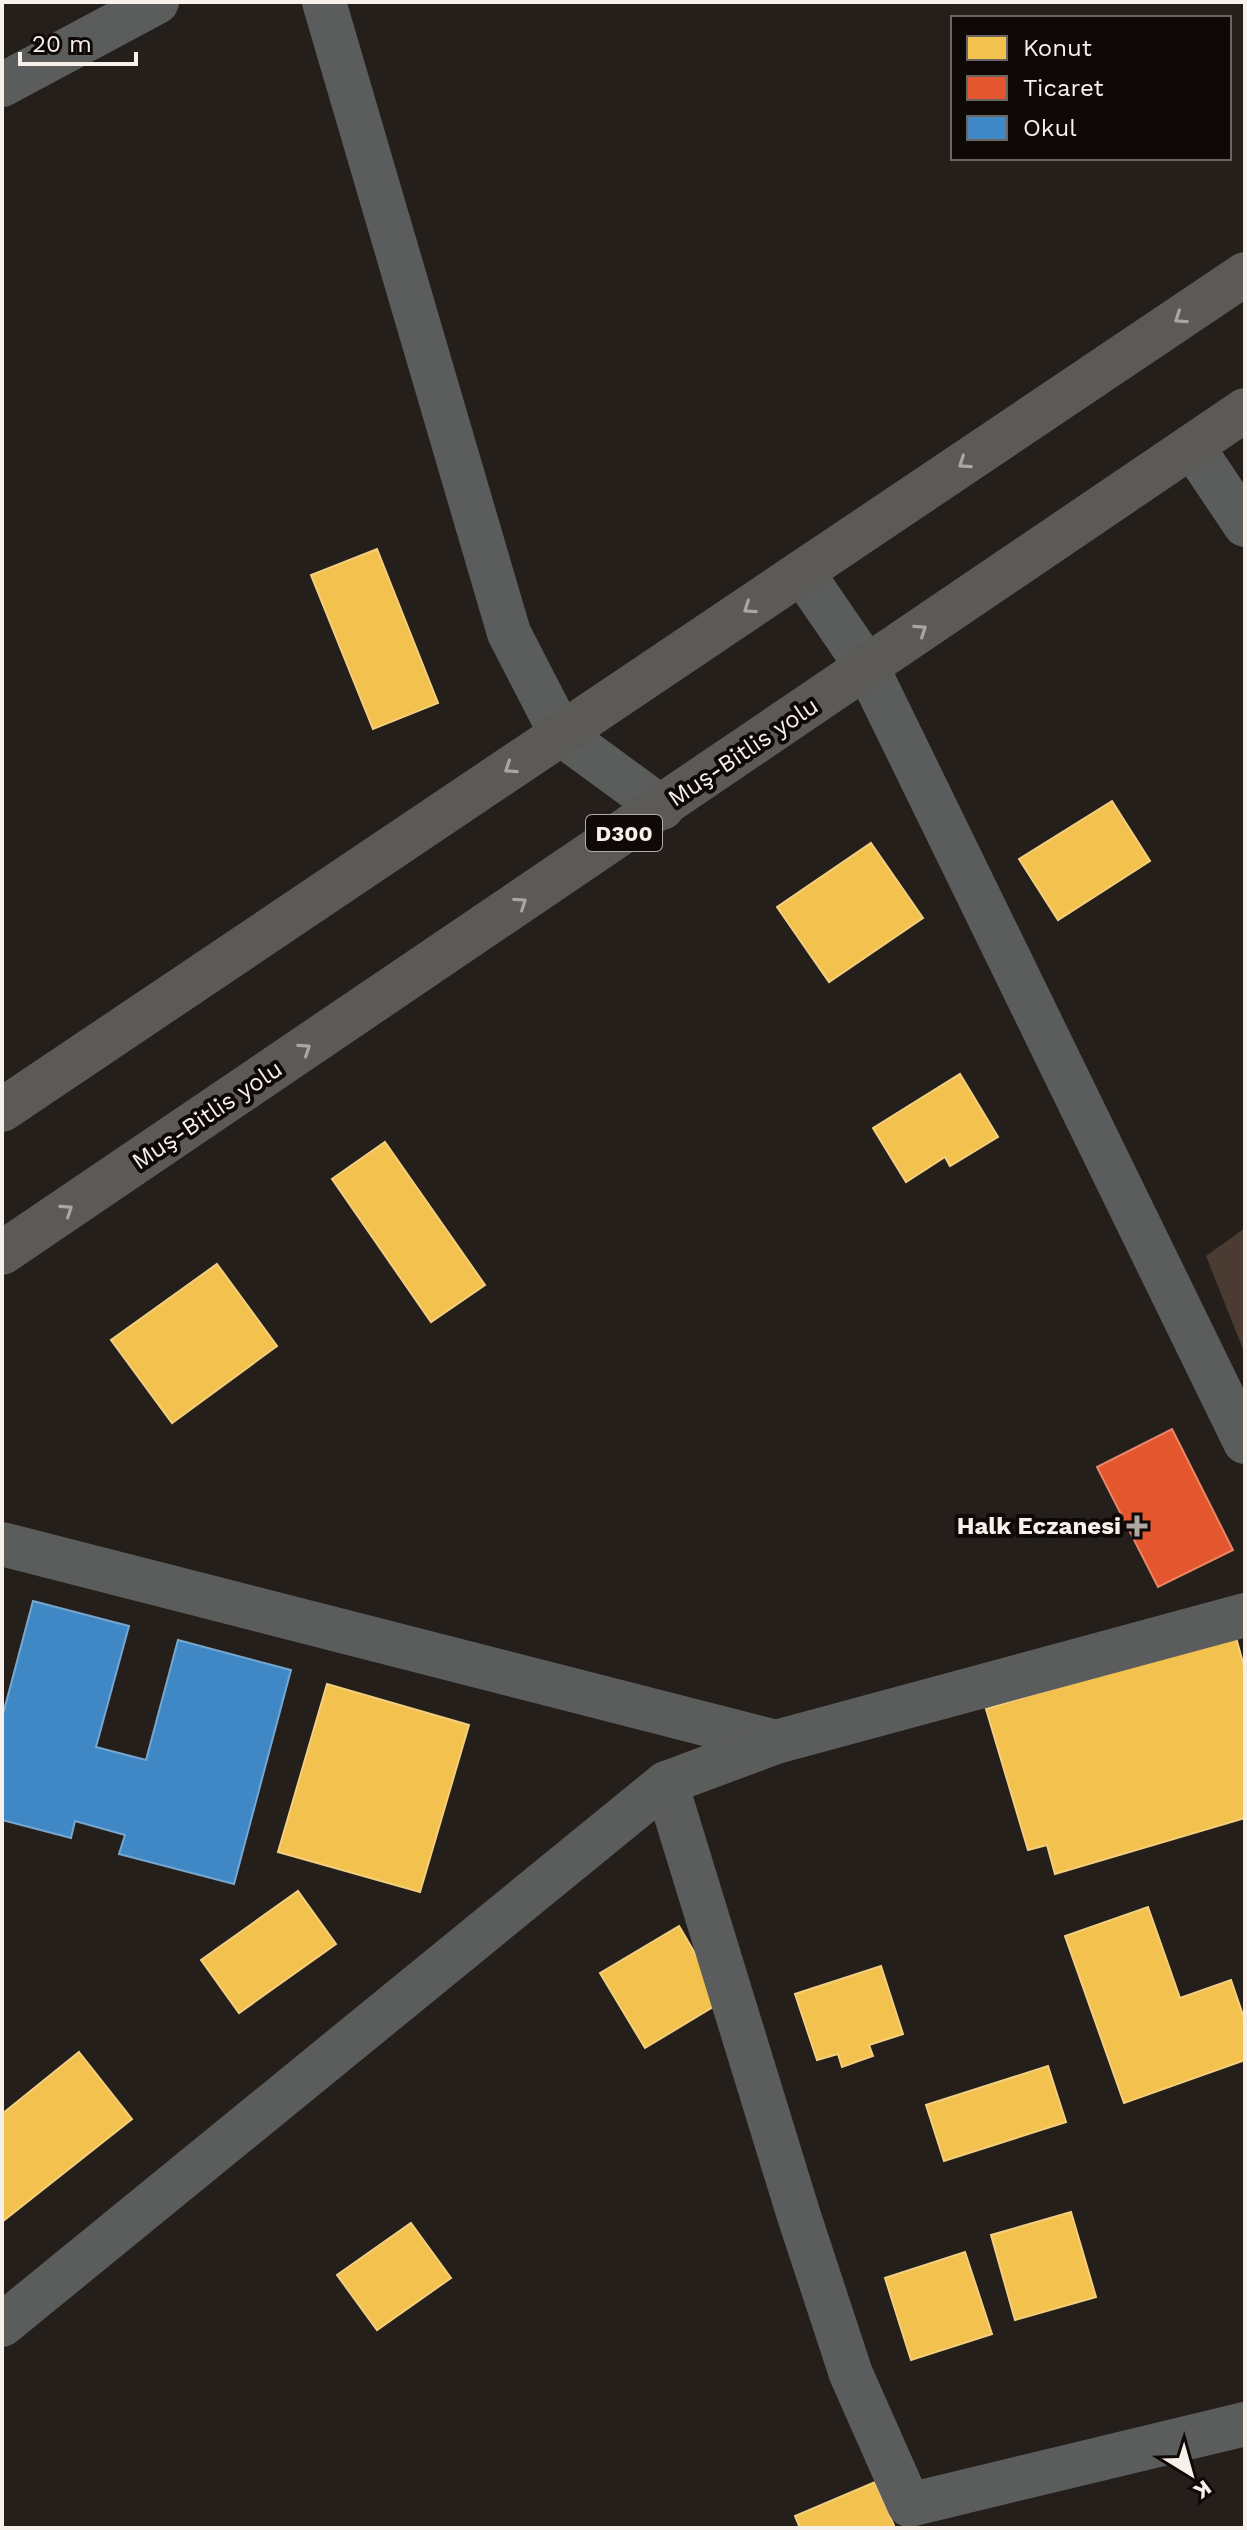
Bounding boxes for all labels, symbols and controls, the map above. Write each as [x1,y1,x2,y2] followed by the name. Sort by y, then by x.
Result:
[20,16,136,66] scale bar
[951,16,1231,160] legend
[32,30,92,58] text: 20 m
[1023,34,1092,62] text: Konut
[1023,74,1103,102] text: Ticaret
[1023,114,1077,142] text: Okul
[1175,308,1189,323] one-way arrow
[959,453,973,468] one-way arrow
[743,598,757,613] one-way arrow
[912,625,926,640] one-way arrow
[663,691,823,813] street label: Muş-Bitlis yolu
[504,759,518,774] one-way arrow
[586,815,662,851] road number: D300
[512,898,526,913] one-way arrow
[297,1043,311,1058] one-way arrow
[127,1054,287,1176] street label: Muş-Bitlis yolu
[58,1205,72,1220] one-way arrow
[957,1512,1121,1540] place label: Halk Eczanesi
[1128,1517,1146,1535] marker: Halk Eczanesi
[1151,2434,1231,2514] north arrow
[1189,2475,1216,2505] text: K

